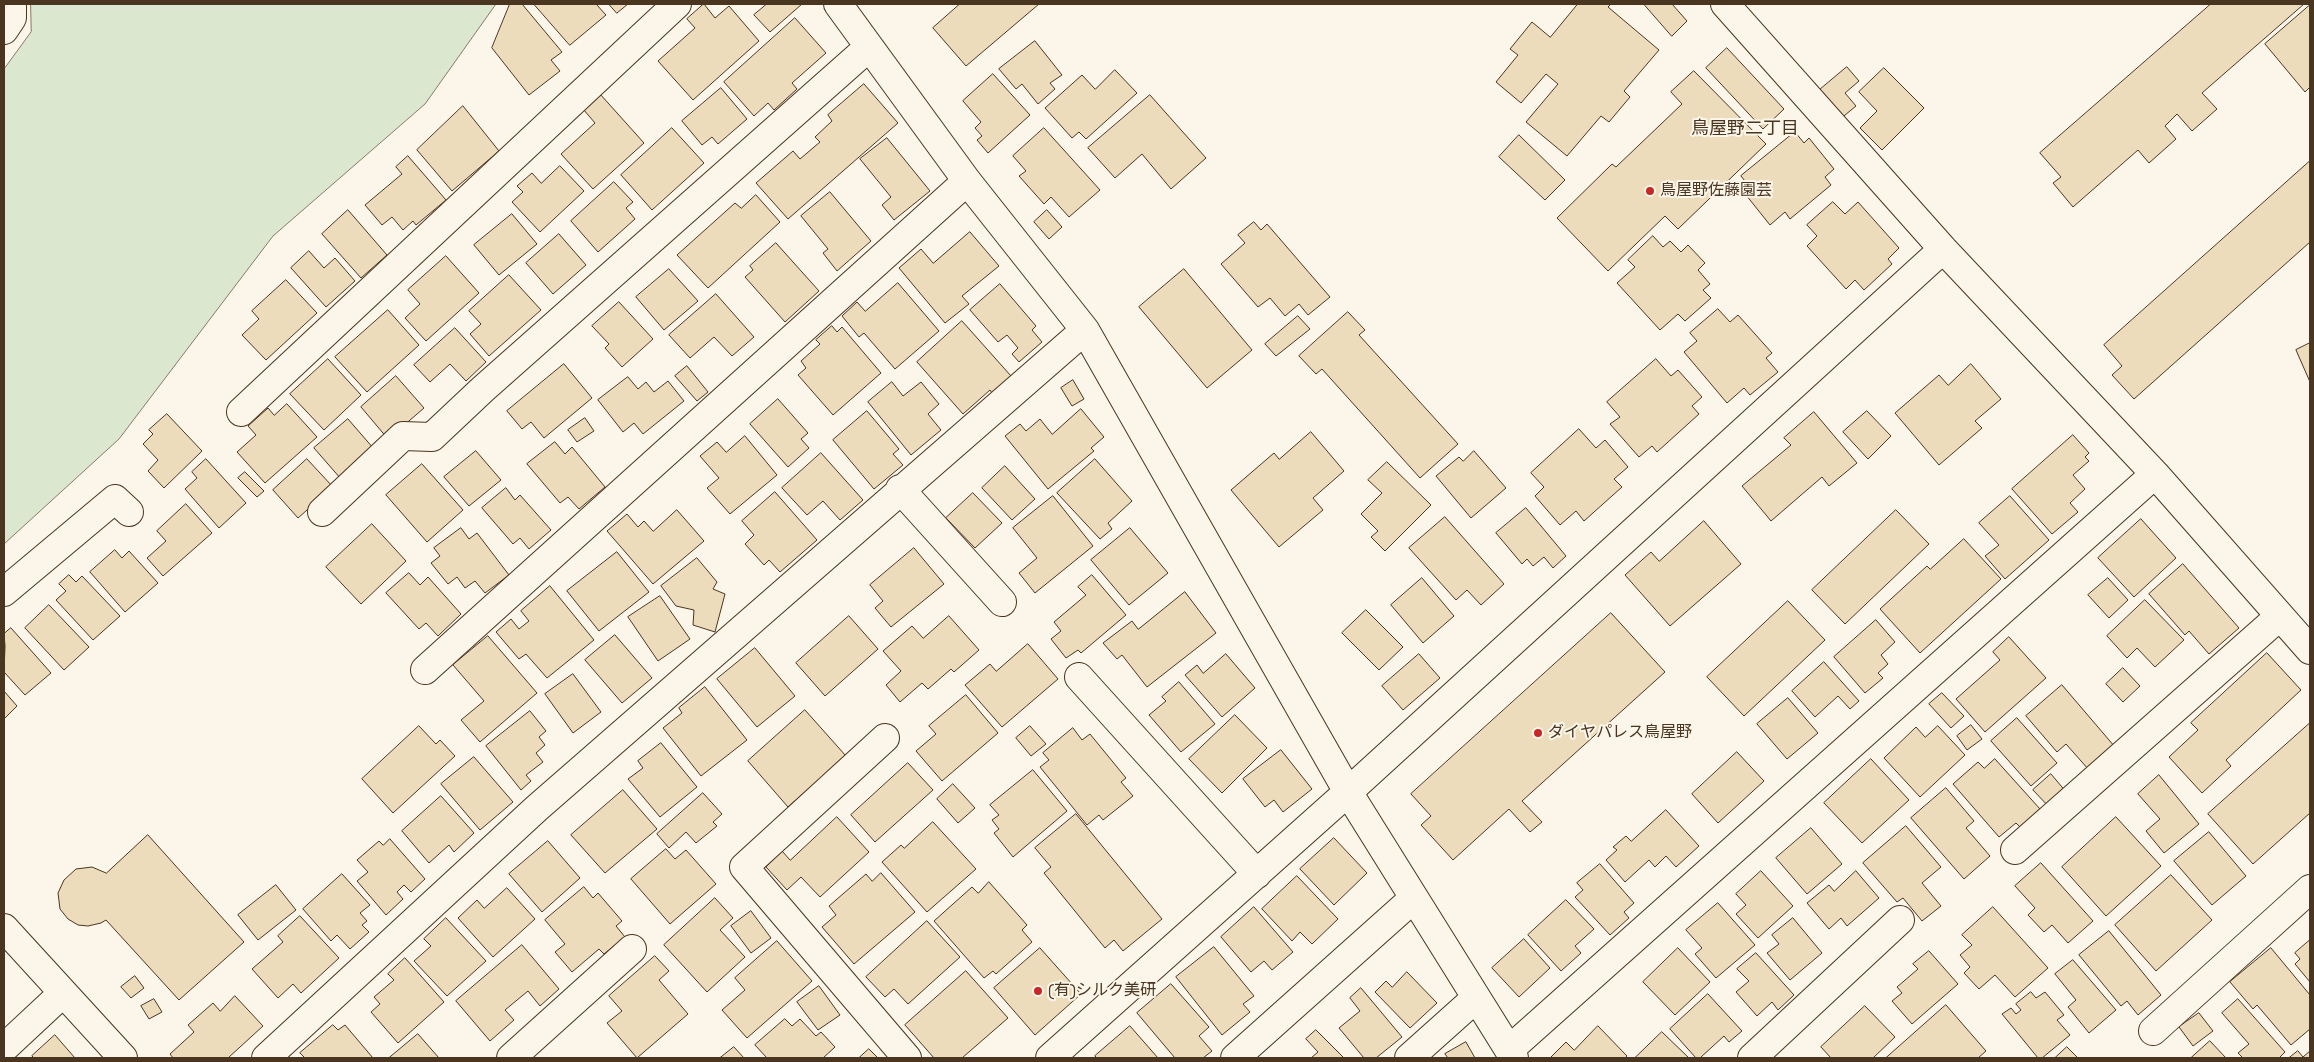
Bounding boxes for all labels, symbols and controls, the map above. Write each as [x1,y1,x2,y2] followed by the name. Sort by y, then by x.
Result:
[1691,118,1799,140] district label: 鳥屋野二丁目
[1660,181,1772,201] place label: 鳥屋野佐藤園芸
[1644,185,1656,197] marker: 鳥屋野佐藤園芸
[1548,723,1692,743] place label: ダイヤパレス鳥屋野
[1532,727,1544,739] marker: ダイヤパレス鳥屋野
[1048,981,1156,1001] place label: (有)シルク美研
[1032,985,1044,997] marker: (有)シルク美研

